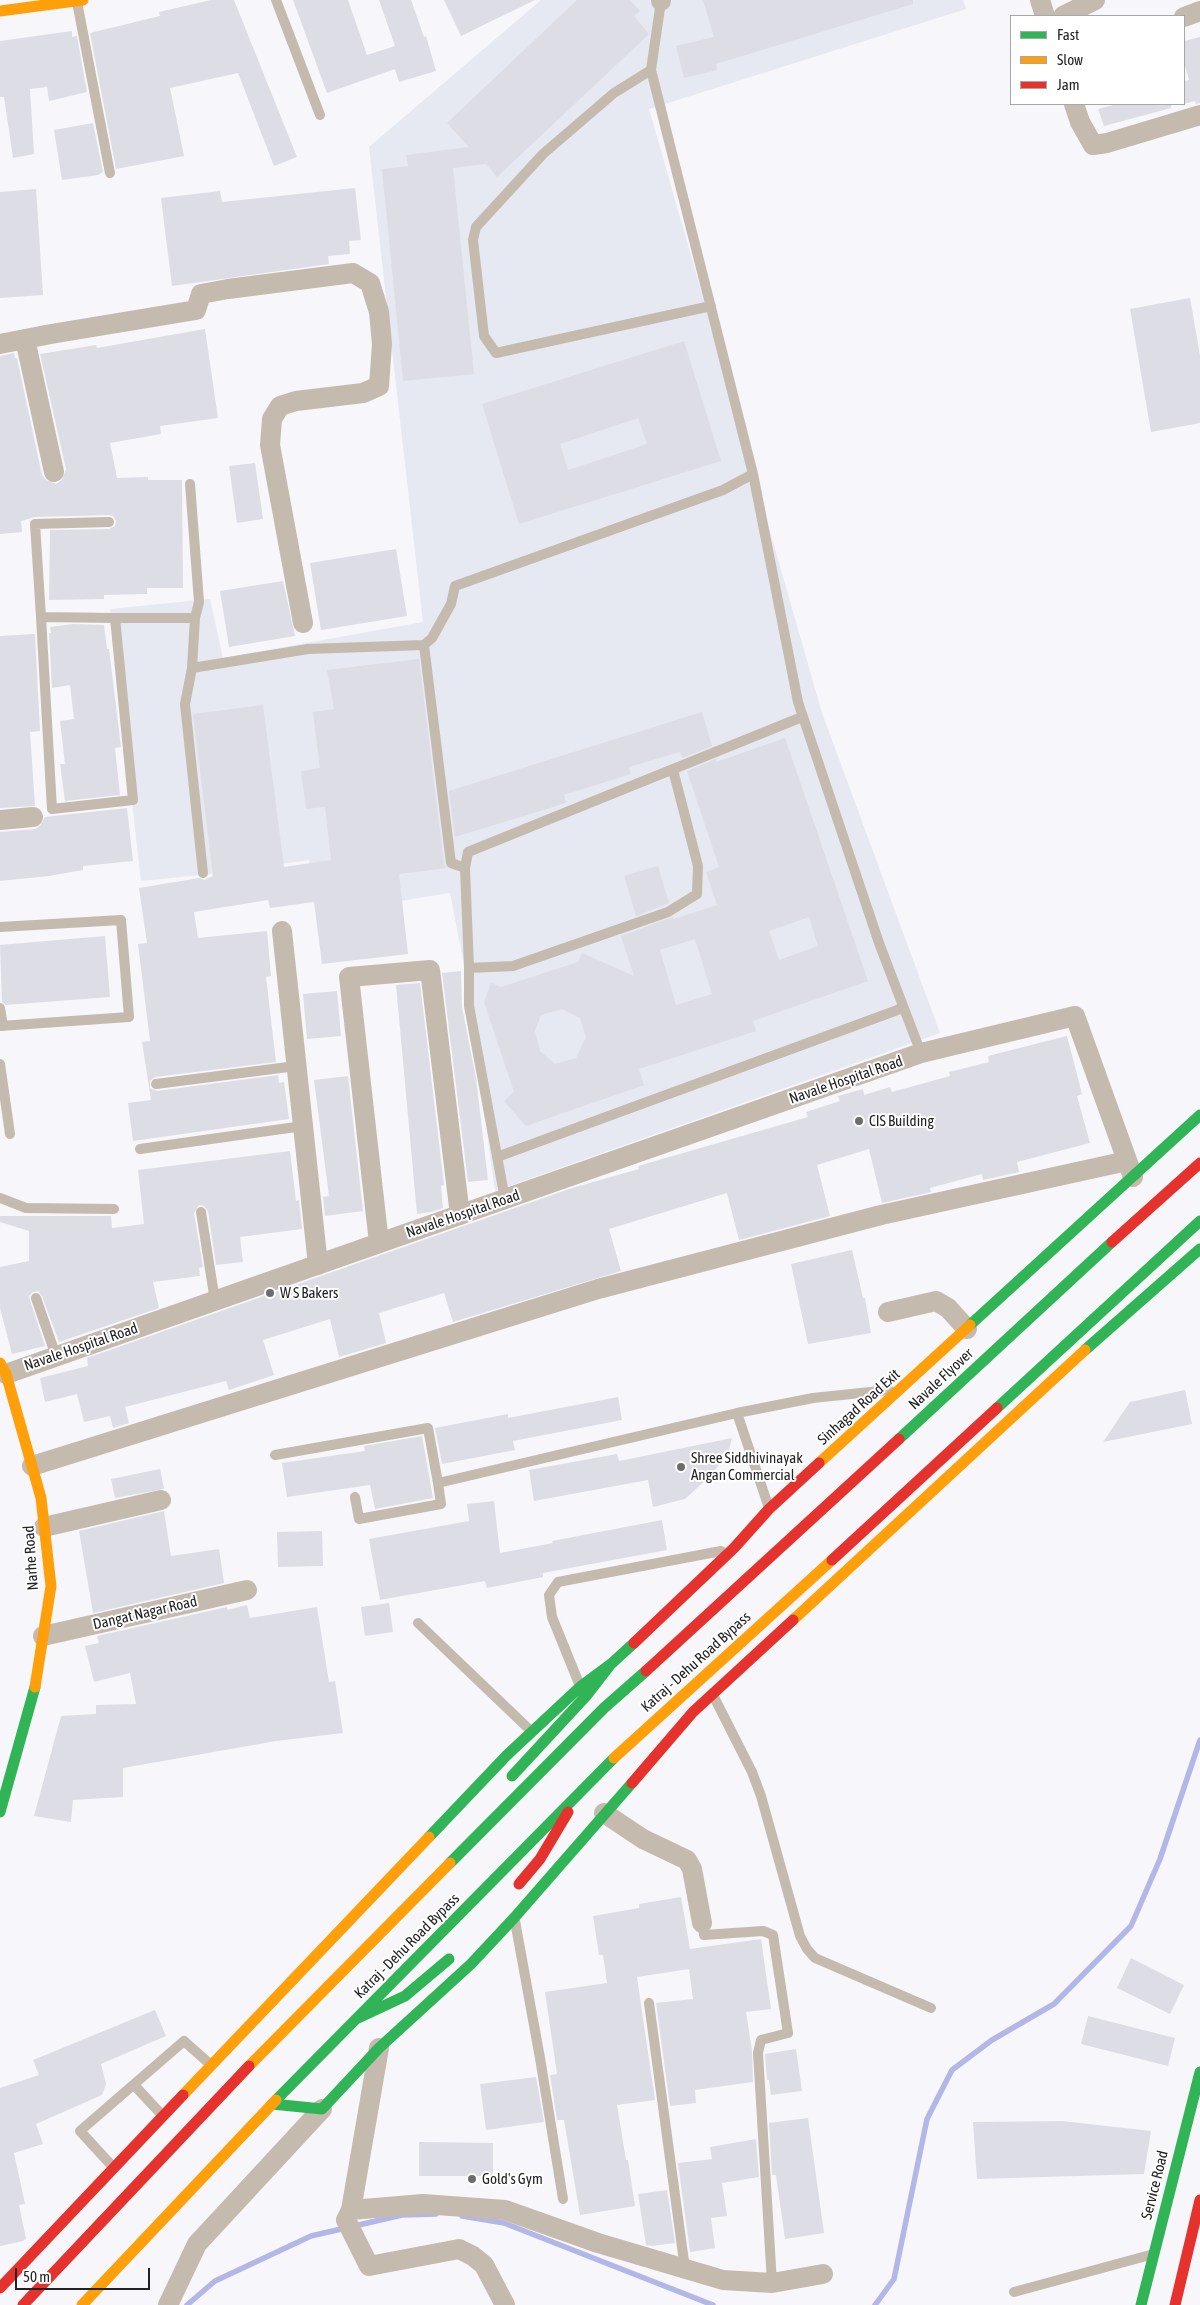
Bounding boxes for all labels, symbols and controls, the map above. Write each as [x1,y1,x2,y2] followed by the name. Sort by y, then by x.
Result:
[1010,15,1185,105] legend
[1057,26,1079,43] text: Fast
[1057,51,1083,68] text: Slow
[1057,76,1080,93] text: Jam
[787,1052,905,1108] street label: Navale Hospital Road
[869,1112,934,1130] place label: CIS Building
[853,1115,865,1127] marker: CIS Building
[404,1186,522,1242] street label: Navale Hospital Road
[280,1284,338,1302] place label: W S Bakers
[264,1287,276,1299] marker: W S Bakers
[22,1319,140,1375] street label: Navale Hospital Road
[905,1345,977,1413] street label: Navale Flyover
[814,1365,904,1449] street label: Sinhagad Road Exit
[691,1449,803,1484] place label: Shree Siddhivinayak Angan Commercial
[675,1461,687,1473] marker: Shree Siddhivinayak Angan Commercial
[20,1525,42,1591] street label: Narhe Road
[91,1592,199,1634] street label: Dangat Nagar Road
[638,1608,754,1716] street label: Katraj - Dehu Road Bypass
[351,1890,463,2002] street label: Katraj - Dehu Road Bypass
[1138,2149,1172,2221] street label: Service Road
[482,2170,543,2188] place label: Gold's Gym
[466,2173,478,2185] marker: Gold's Gym
[18,2258,152,2290] scale bar
[23,2268,50,2285] text: 50 m

